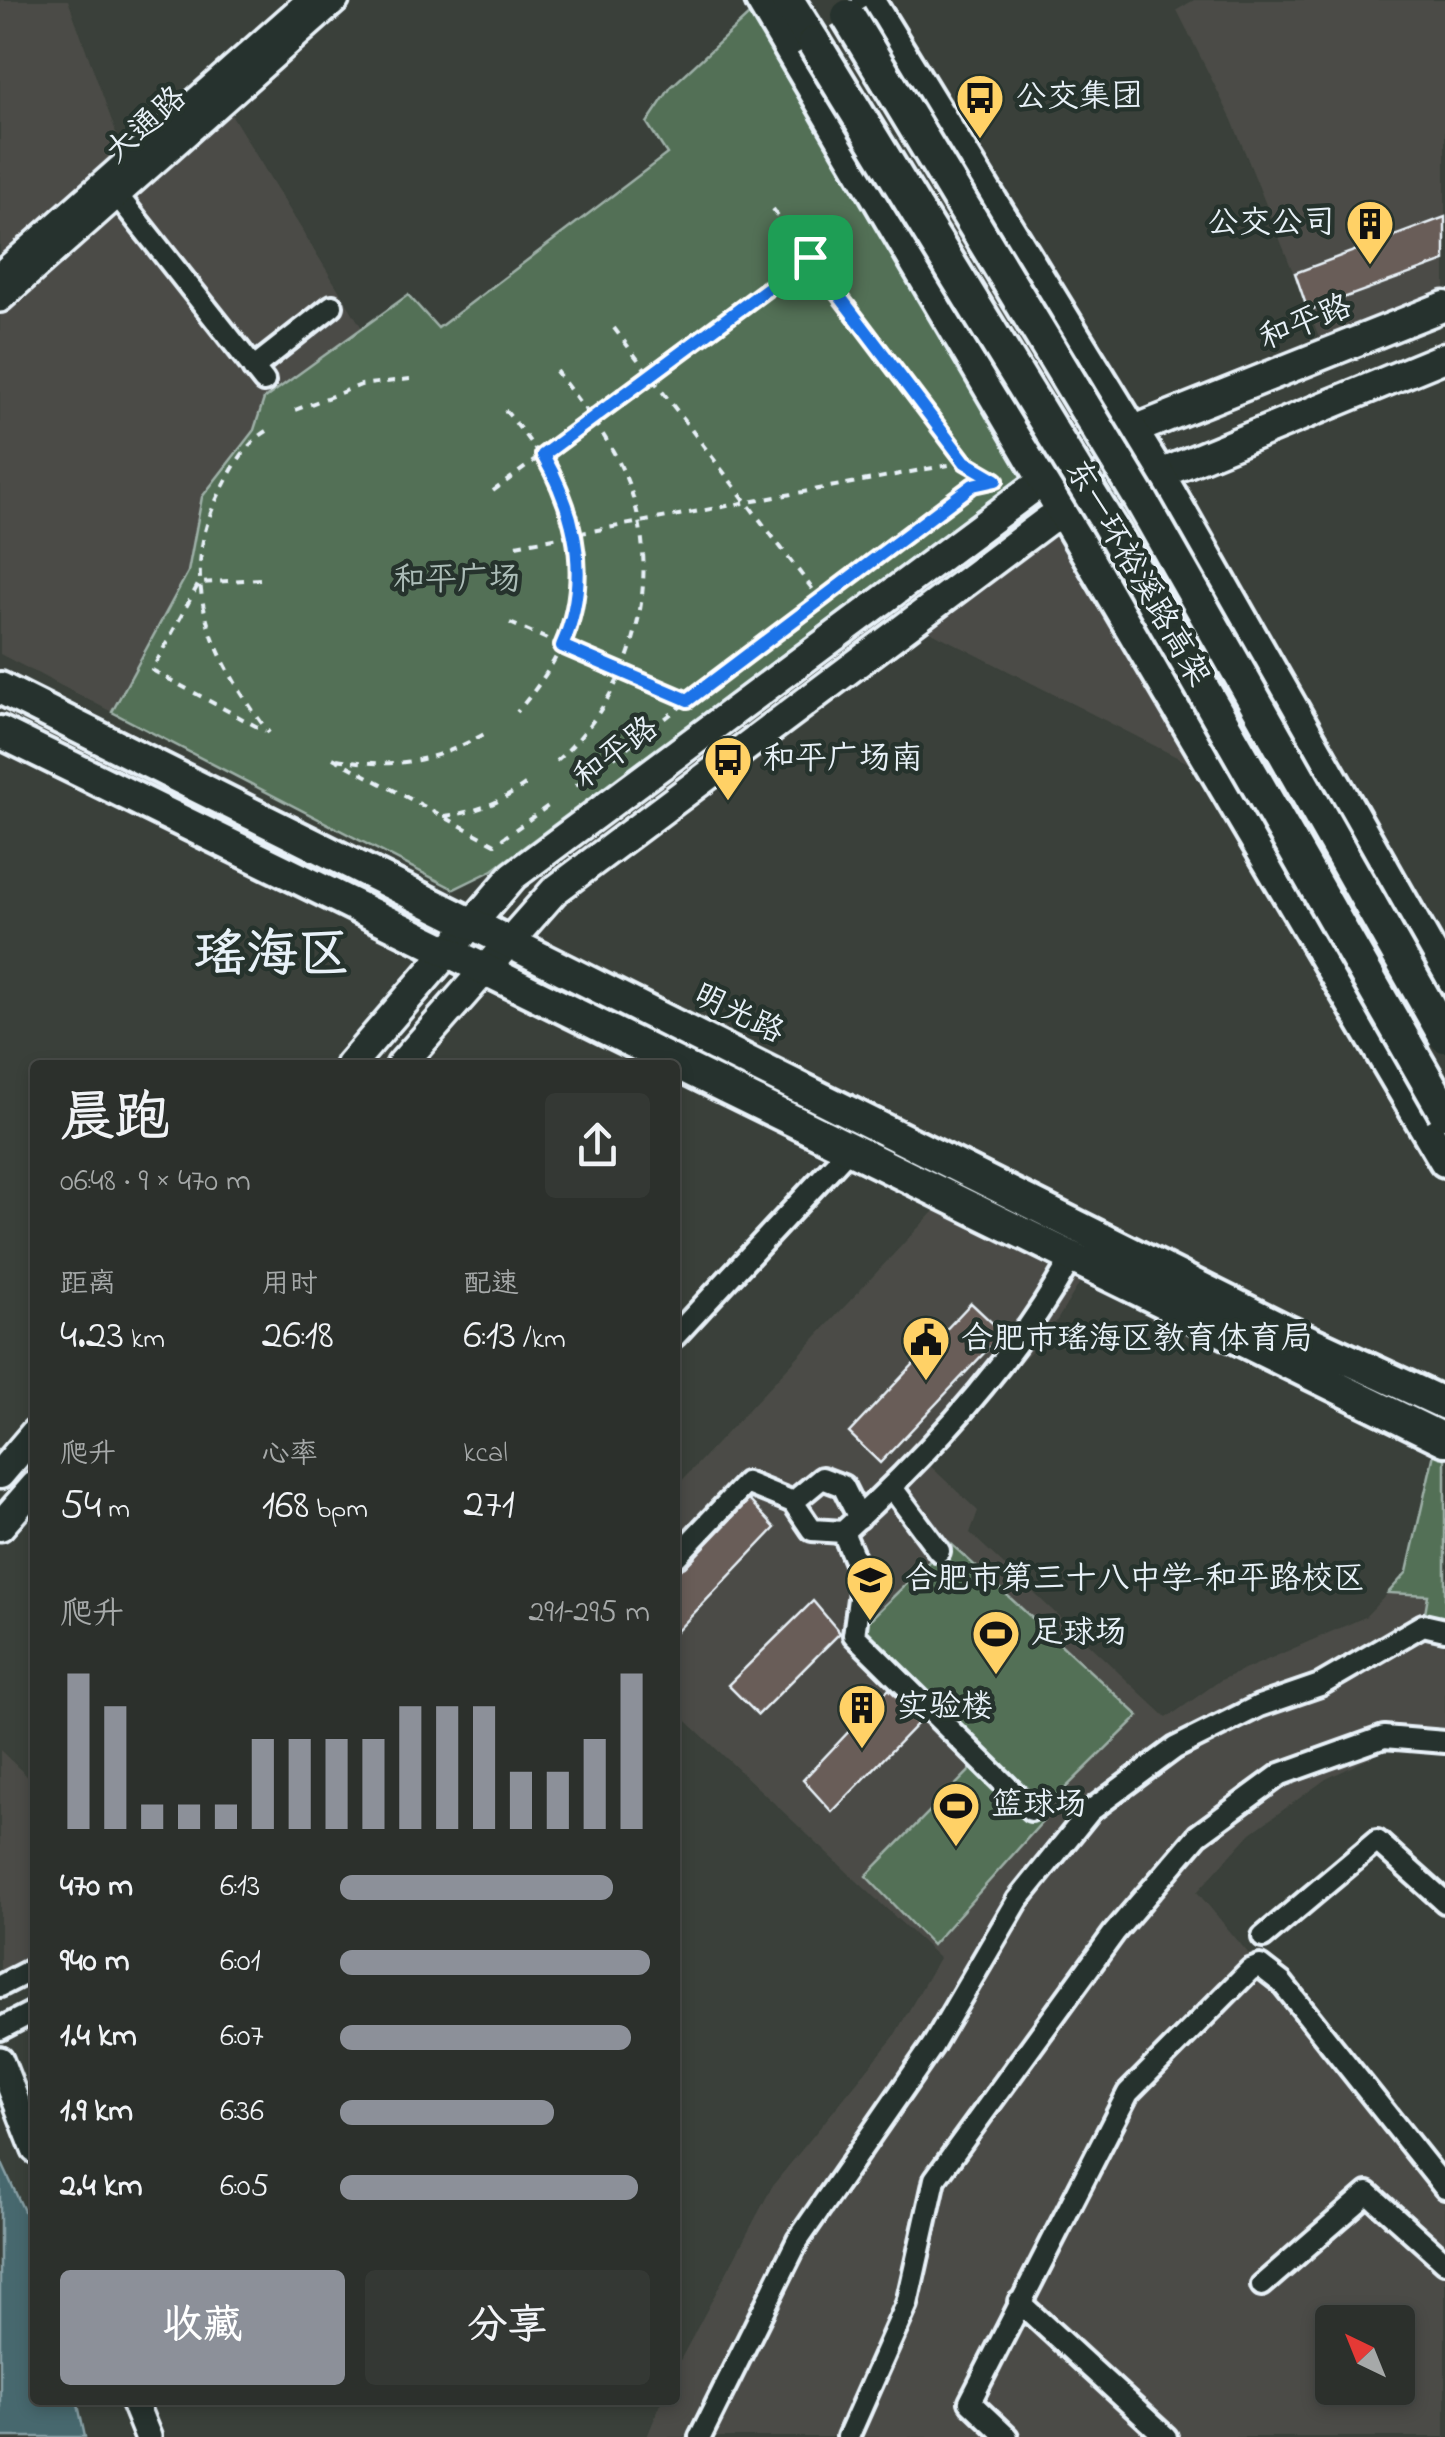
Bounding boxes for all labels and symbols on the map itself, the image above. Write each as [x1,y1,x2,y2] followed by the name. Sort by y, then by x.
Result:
[954,72,1006,140] bus stop icon: 公交集团
[1015,75,1143,122] place label: 公交集团
[96,76,198,176] street label: 大通路
[1344,198,1396,266] building icon: 公交公司
[1207,201,1335,248] place label: 公交公司
[768,215,853,300] pin
[1253,284,1359,364] street label: 和平路
[1052,451,1220,697] street label: 东一环裕溪路高架
[393,558,521,605] park label: 和平广场
[565,706,669,802] street label: 和平路
[702,734,754,802] bus stop icon: 和平广场南
[763,737,923,784] place label: 和平广场南
[194,920,350,995] district label: 瑶海区
[685,973,791,1057] street label: 明光路
[900,1314,952,1382] public building icon: 合肥市瑶海区教育体育局
[961,1317,1313,1364] place label: 合肥市瑶海区教育体育局
[844,1554,896,1622] school or university icon: 合肥市第三十八中学-和平路校区
[905,1557,1365,1604] place label: 合肥市第三十八中学-和平路校区
[970,1608,1022,1676] sports icon: 足球场
[1031,1611,1127,1658] place label: 足球场
[836,1682,888,1750] building icon: 实验楼
[897,1685,993,1732] place label: 实验楼
[930,1780,982,1848] sports icon: 篮球场
[991,1783,1087,1830] place label: 篮球场
[1315,2305,1415,2405] north arrow

